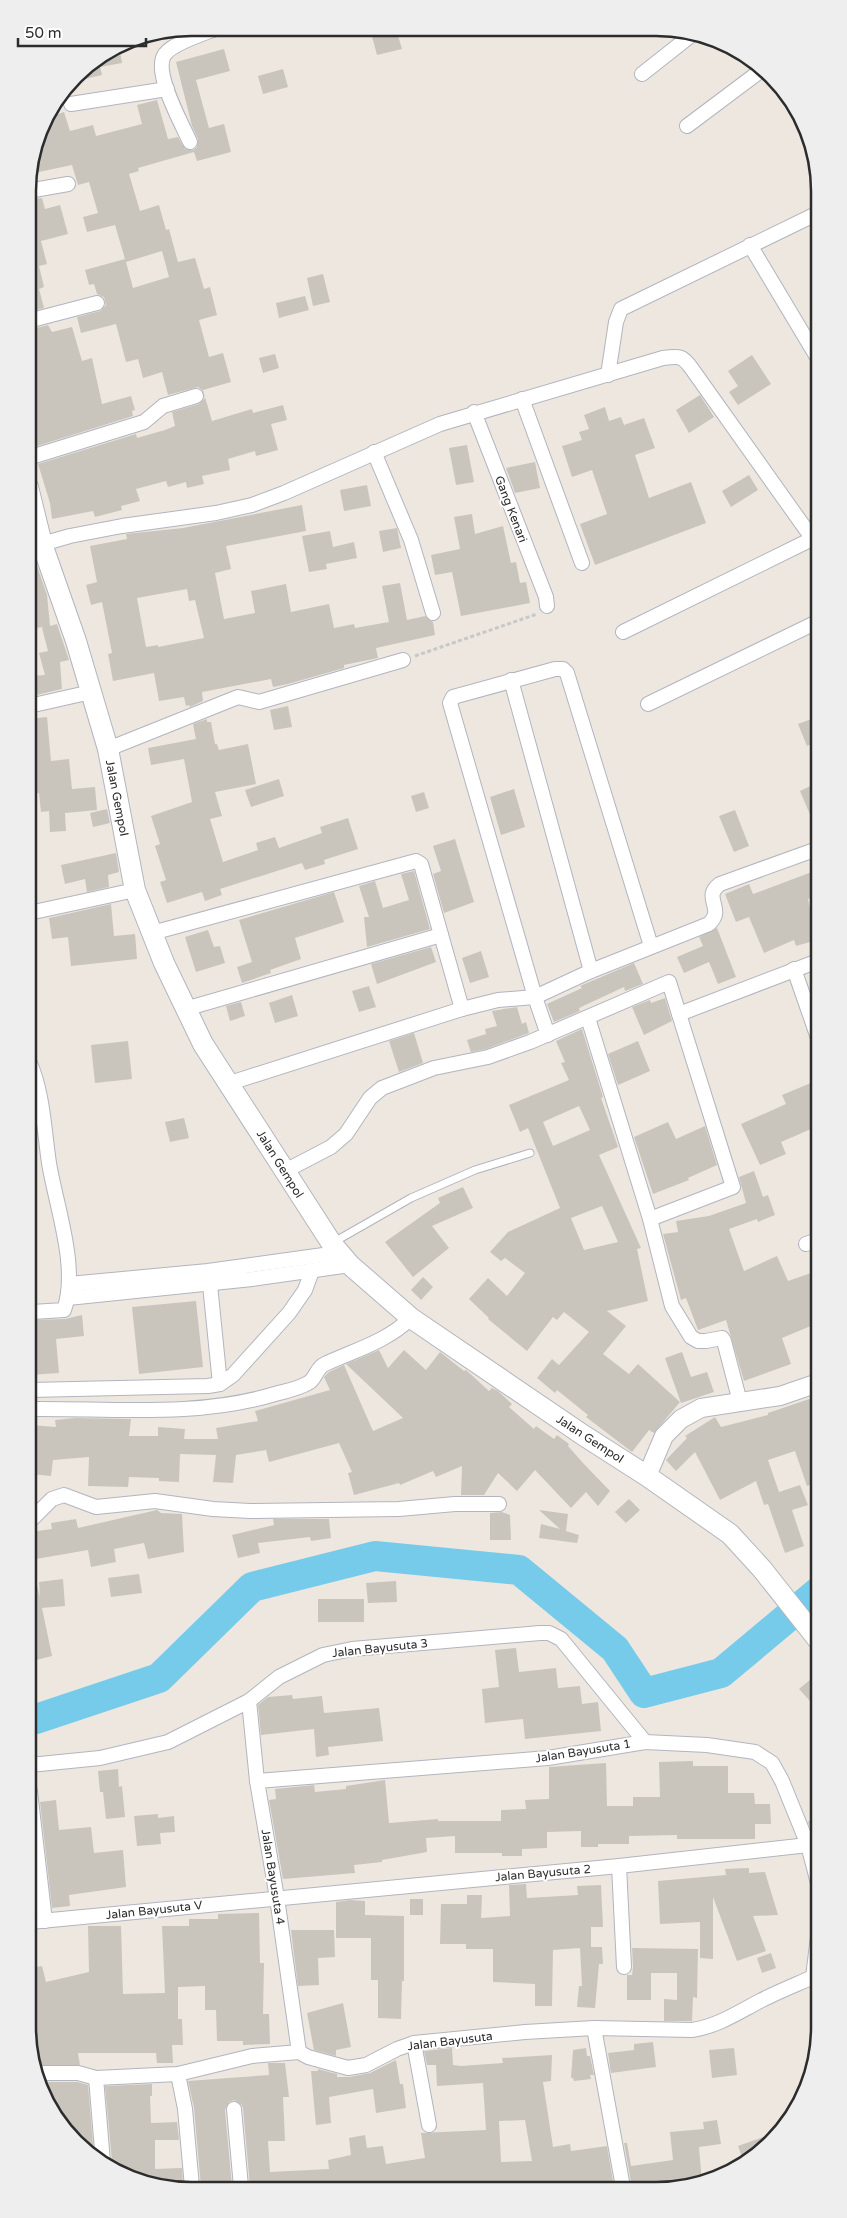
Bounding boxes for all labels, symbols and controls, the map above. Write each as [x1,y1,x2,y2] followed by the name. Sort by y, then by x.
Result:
[18,15,145,47] scale bar
[25,24,62,42] text: 50 m
[492,474,530,544] street label: Gang Kenari
[103,759,131,837] street label: Jalan Gempol
[254,1128,306,1200] street label: Jalan Gempol
[554,1412,626,1466] street label: Jalan Gempol
[331,1636,429,1660] street label: Jalan Bayusuta 3
[534,1737,632,1765] street label: Jalan Bayusuta 1
[259,1828,288,1926] street label: Jalan Bayusuta 4
[494,1862,592,1884] street label: Jalan Bayusuta 2
[105,1898,204,1922] street label: Jalan Bayusuta V
[407,2029,493,2053] street label: Jalan Bayusuta

